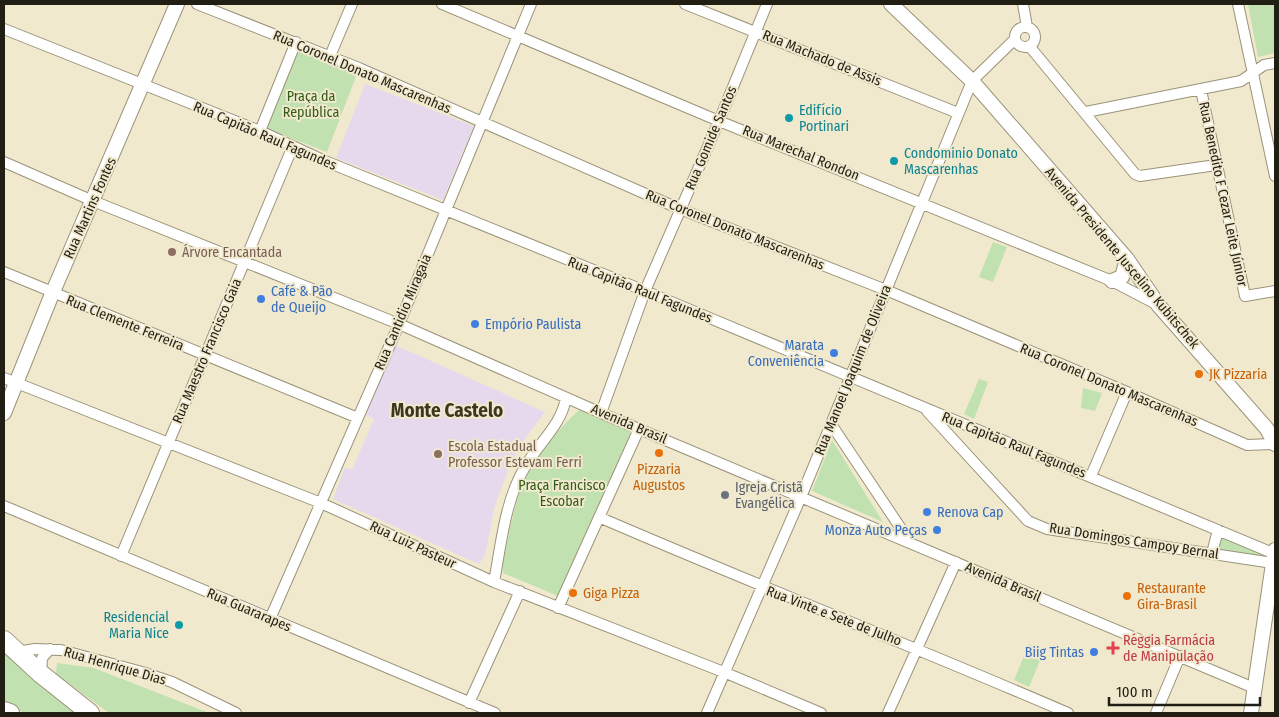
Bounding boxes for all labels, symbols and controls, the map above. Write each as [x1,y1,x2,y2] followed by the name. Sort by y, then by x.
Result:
[760,26,884,90] street label: Rua Machado de Assis
[271,27,453,117] street label: Rua Coronel Donato Mascarenhas
[681,83,741,193] street label: Rua Gomide Santos
[283,88,339,121] park label: Praça da República
[191,98,339,174] street label: Rua Capitão Raul Fagundes
[1195,100,1251,288] street label: Rua Benedito F Cezar Leite Júnior
[799,102,849,135] place label: Edifício Portinari
[783,112,795,124] marker: Edifício Portinari
[740,122,862,184] street label: Rua Marechal Rondon
[904,145,1018,178] place label: Condominio Donato Mascarenhas
[60,155,120,261] street label: Rua Martins Fontes
[888,155,900,167] marker: Condominio Donato Mascarenhas
[1041,164,1203,352] street label: Avenida Presidente Juscelino Kubitschek
[643,186,827,274] street label: Rua Coronel Donato Mascarenhas
[182,243,282,261] place label: Árvore Encantada
[166,246,178,258] marker: Árvore Encantada
[371,251,435,373] street label: Rua Cantidio Miragaia
[565,253,715,327] street label: Rua Capitão Raul Fagundes
[169,276,245,426] street label: Rua Maestro Francisco Gaia
[811,282,895,458] street label: Rua Manoel Joaquim de Oliveira
[271,283,333,316] place label: Café & Pão de Queijo
[63,292,187,355] street label: Rua Clemente Ferreira
[255,293,267,305] marker: Café & Pão de Queijo
[485,316,582,333] place label: Empório Paulista
[469,318,481,330] marker: Empório Paulista
[748,337,824,370] place label: Marata Conveniência
[1018,340,1200,430] street label: Rua Coronel Donato Mascarenhas
[828,347,840,359] marker: Marata Conveniência
[1209,366,1268,383] place label: JK Pizzaria
[1193,368,1205,380] marker: JK Pizzaria
[391,399,503,422] district label: Monte Castelo
[588,400,670,448] street label: Avenida Brasil
[939,408,1089,482] street label: Rua Capitão Raul Fagundes
[448,438,582,471] place label: Escola Estadual Professor Estevam Ferri
[653,447,665,459] marker: Pizzaria Augustos
[432,448,444,460] marker: Escola Estadual Professor Estevam Ferri
[633,461,685,494] place label: Pizzaria Augustos
[518,477,606,510] park label: Praça Francisco Escobar
[735,479,803,512] place label: Igreja Cristã Evangélica
[719,489,731,501] marker: Igreja Cristã Evangélica
[937,504,1004,521] place label: Renova Cap
[921,506,933,518] marker: Renova Cap
[367,518,459,573] street label: Rua Luiz Pasteur
[1048,519,1220,563] street label: Rua Domingos Campoy Bernal
[825,522,927,539] place label: Monza Auto Peças
[931,524,943,536] marker: Monza Auto Peças
[962,558,1044,606] street label: Avenida Brasil
[1137,580,1206,613] place label: Restaurante Gira-Brasil
[764,582,904,650] street label: Rua Vinte e Sete de Julho
[204,585,294,635] street label: Rua Guararapes
[583,585,640,602] place label: Giga Pizza
[567,587,579,599] marker: Giga Pizza
[1121,590,1133,602] marker: Restaurante Gira-Brasil
[103,609,169,642] place label: Residencial Maria Nice
[173,619,185,631] marker: Residencial Maria Nice
[1123,632,1215,665] place label: Réggia Farmácia de Manipulação
[1107,642,1119,654] marker: Réggia Farmácia de Manipulação
[62,643,168,689] street label: Rua Henrique Dias
[1025,644,1084,661] place label: Biig Tintas
[1088,646,1100,658] marker: Biig Tintas
[1109,674,1260,706] scale bar
[1116,683,1153,701] text: 100 m

